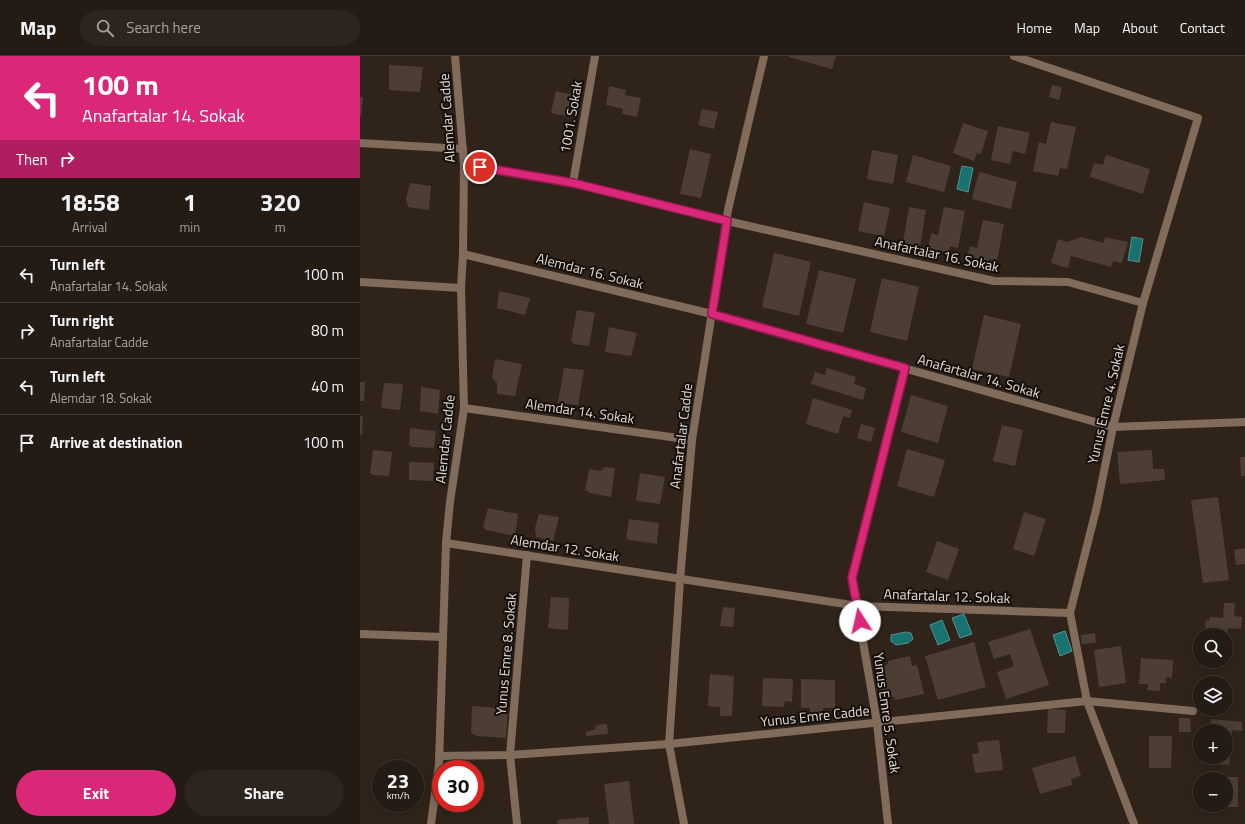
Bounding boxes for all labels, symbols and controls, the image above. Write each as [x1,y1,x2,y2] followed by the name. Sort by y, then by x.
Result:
[80,10,360,46] search box
[20,13,56,42] text: Map
[126,16,201,39] text: Search here
[94,17,116,39] icon: search
[1017,17,1052,38] text: Home
[1074,17,1100,38] text: Map
[1122,17,1158,38] text: About
[1180,17,1225,38] text: Contact
[82,63,159,106] text: 100 m
[16,72,68,124] icon: left
[433,73,460,163] street label: Alemdar Cadde
[554,79,587,155] street label: 1001. Sokak
[82,102,245,129] text: Anafartalar 14. Sokak
[16,148,48,171] text: Then
[56,148,78,170] icon: right
[463,150,497,184] pin
[469,156,491,178] icon: arrive
[60,184,120,220] text: 18:58
[183,184,197,220] text: 1
[260,184,300,220] text: 320
[72,217,107,237] text: Arrival
[179,217,200,237] text: min
[275,217,286,237] text: m
[873,230,1001,277] street label: Anafartalar 16. Sokak
[534,247,646,294] street label: Alemdar 16. Sokak
[50,253,105,276] text: Turn left
[303,263,344,286] text: 100 m
[16,264,38,286] icon: left
[50,276,168,296] text: Anafartalar 14. Sokak
[50,309,114,332] text: Turn right
[311,319,344,342] text: 80 m
[16,320,38,342] icon: right
[50,332,148,352] text: Anafartalar Cadde
[1082,342,1130,466] street label: Yunus Emre 4. Sokak
[915,348,1043,403] street label: Anafartalar 14. Sokak
[50,365,105,388] text: Turn left
[311,375,344,398] text: 40 m
[16,376,38,398] icon: left
[664,382,697,490] street label: Anafartalar Cadde
[50,388,152,408] text: Alemdar 18. Sokak
[524,392,636,429] street label: Alemdar 14. Sokak
[429,393,460,484] street label: Alemdar Cadde
[50,431,183,454] text: Arrive at destination
[303,431,344,454] text: 100 m
[16,432,38,454] icon: arrive
[509,529,621,567] street label: Alemdar 12. Sokak
[883,583,1011,608] street label: Anafartalar 12. Sokak
[490,592,521,716] street label: Yunus Emre 8. Sokak
[839,600,881,642] position arrow
[1193,628,1233,812] map controls
[1193,628,1233,668] button: search
[869,651,906,775] street label: Yunus Emre 5. Sokak
[1193,676,1233,716] button: layers
[759,699,870,732] street label: Yunus Emre Cadde
[1193,724,1233,764] button: +
[432,760,484,812] speed limit sign: 30
[387,765,409,796] text: 23
[16,770,176,816] button: Exit
[184,770,344,816] button: Share
[1193,772,1233,812] button: −
[387,788,409,803] text: km/h

